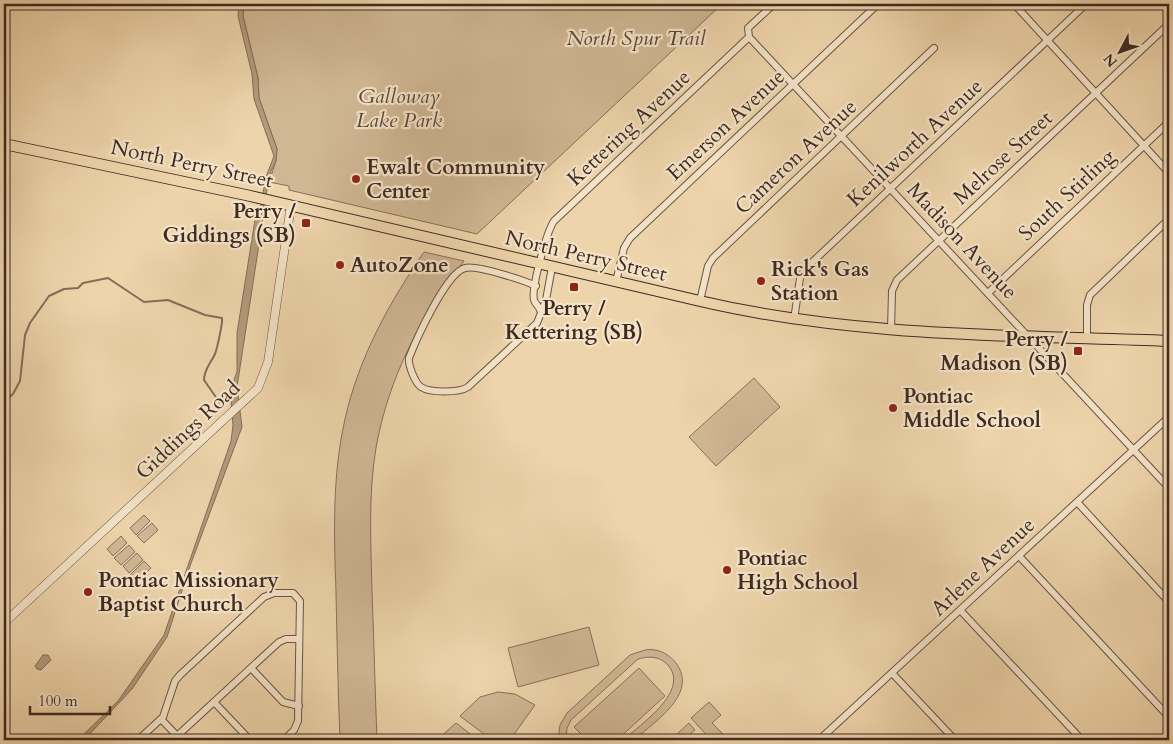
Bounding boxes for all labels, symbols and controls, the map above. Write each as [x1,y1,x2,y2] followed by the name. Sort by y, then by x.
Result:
[567,24,707,53] park label: North Spur Trail
[1096,28,1146,78] north arrow
[1099,49,1122,71] text: N
[561,63,697,193] street label: Kettering Avenue
[661,63,791,187] street label: Emerson Avenue
[841,72,989,214] street label: Kenilworth Avenue
[356,82,443,135] park label: Galloway Lake Park
[729,93,863,221] street label: Cameron Avenue
[947,104,1059,212] street label: Melrose Street
[108,133,276,195] street label: North Perry Street
[1012,142,1122,248] street label: South Stirling
[366,153,545,206] place label: Ewalt Community Center
[350,173,362,185] marker: Ewalt Community Center
[900,176,1024,306] street label: Madison Avenue
[162,197,297,250] place label: Perry / Giddings (SB)
[300,217,312,229] marker: Perry / Giddings (SB)
[502,223,670,289] street label: North Perry Street
[350,251,449,280] place label: AutoZone
[771,255,869,308] place label: Rick's Gas Station
[334,259,346,271] marker: AutoZone
[755,275,767,287] marker: Rick's Gas Station
[568,281,580,293] marker: Perry / Kettering (SB)
[505,294,643,347] place label: Perry / Kettering (SB)
[940,325,1069,378] place label: Perry / Madison (SB)
[1072,345,1084,357] marker: Perry / Madison (SB)
[129,374,247,486] street label: Giddings Road
[903,382,1041,435] place label: Pontiac Middle School
[887,402,899,414] marker: Pontiac Middle School
[925,511,1041,623] street label: Arlene Avenue
[737,544,858,597] place label: Pontiac High School
[721,564,733,576] marker: Pontiac High School
[98,566,279,619] place label: Pontiac Missionary Baptist Church
[82,586,94,598] marker: Pontiac Missionary Baptist Church
[30,684,110,716] scale bar
[38,691,78,711] text: 100 m

